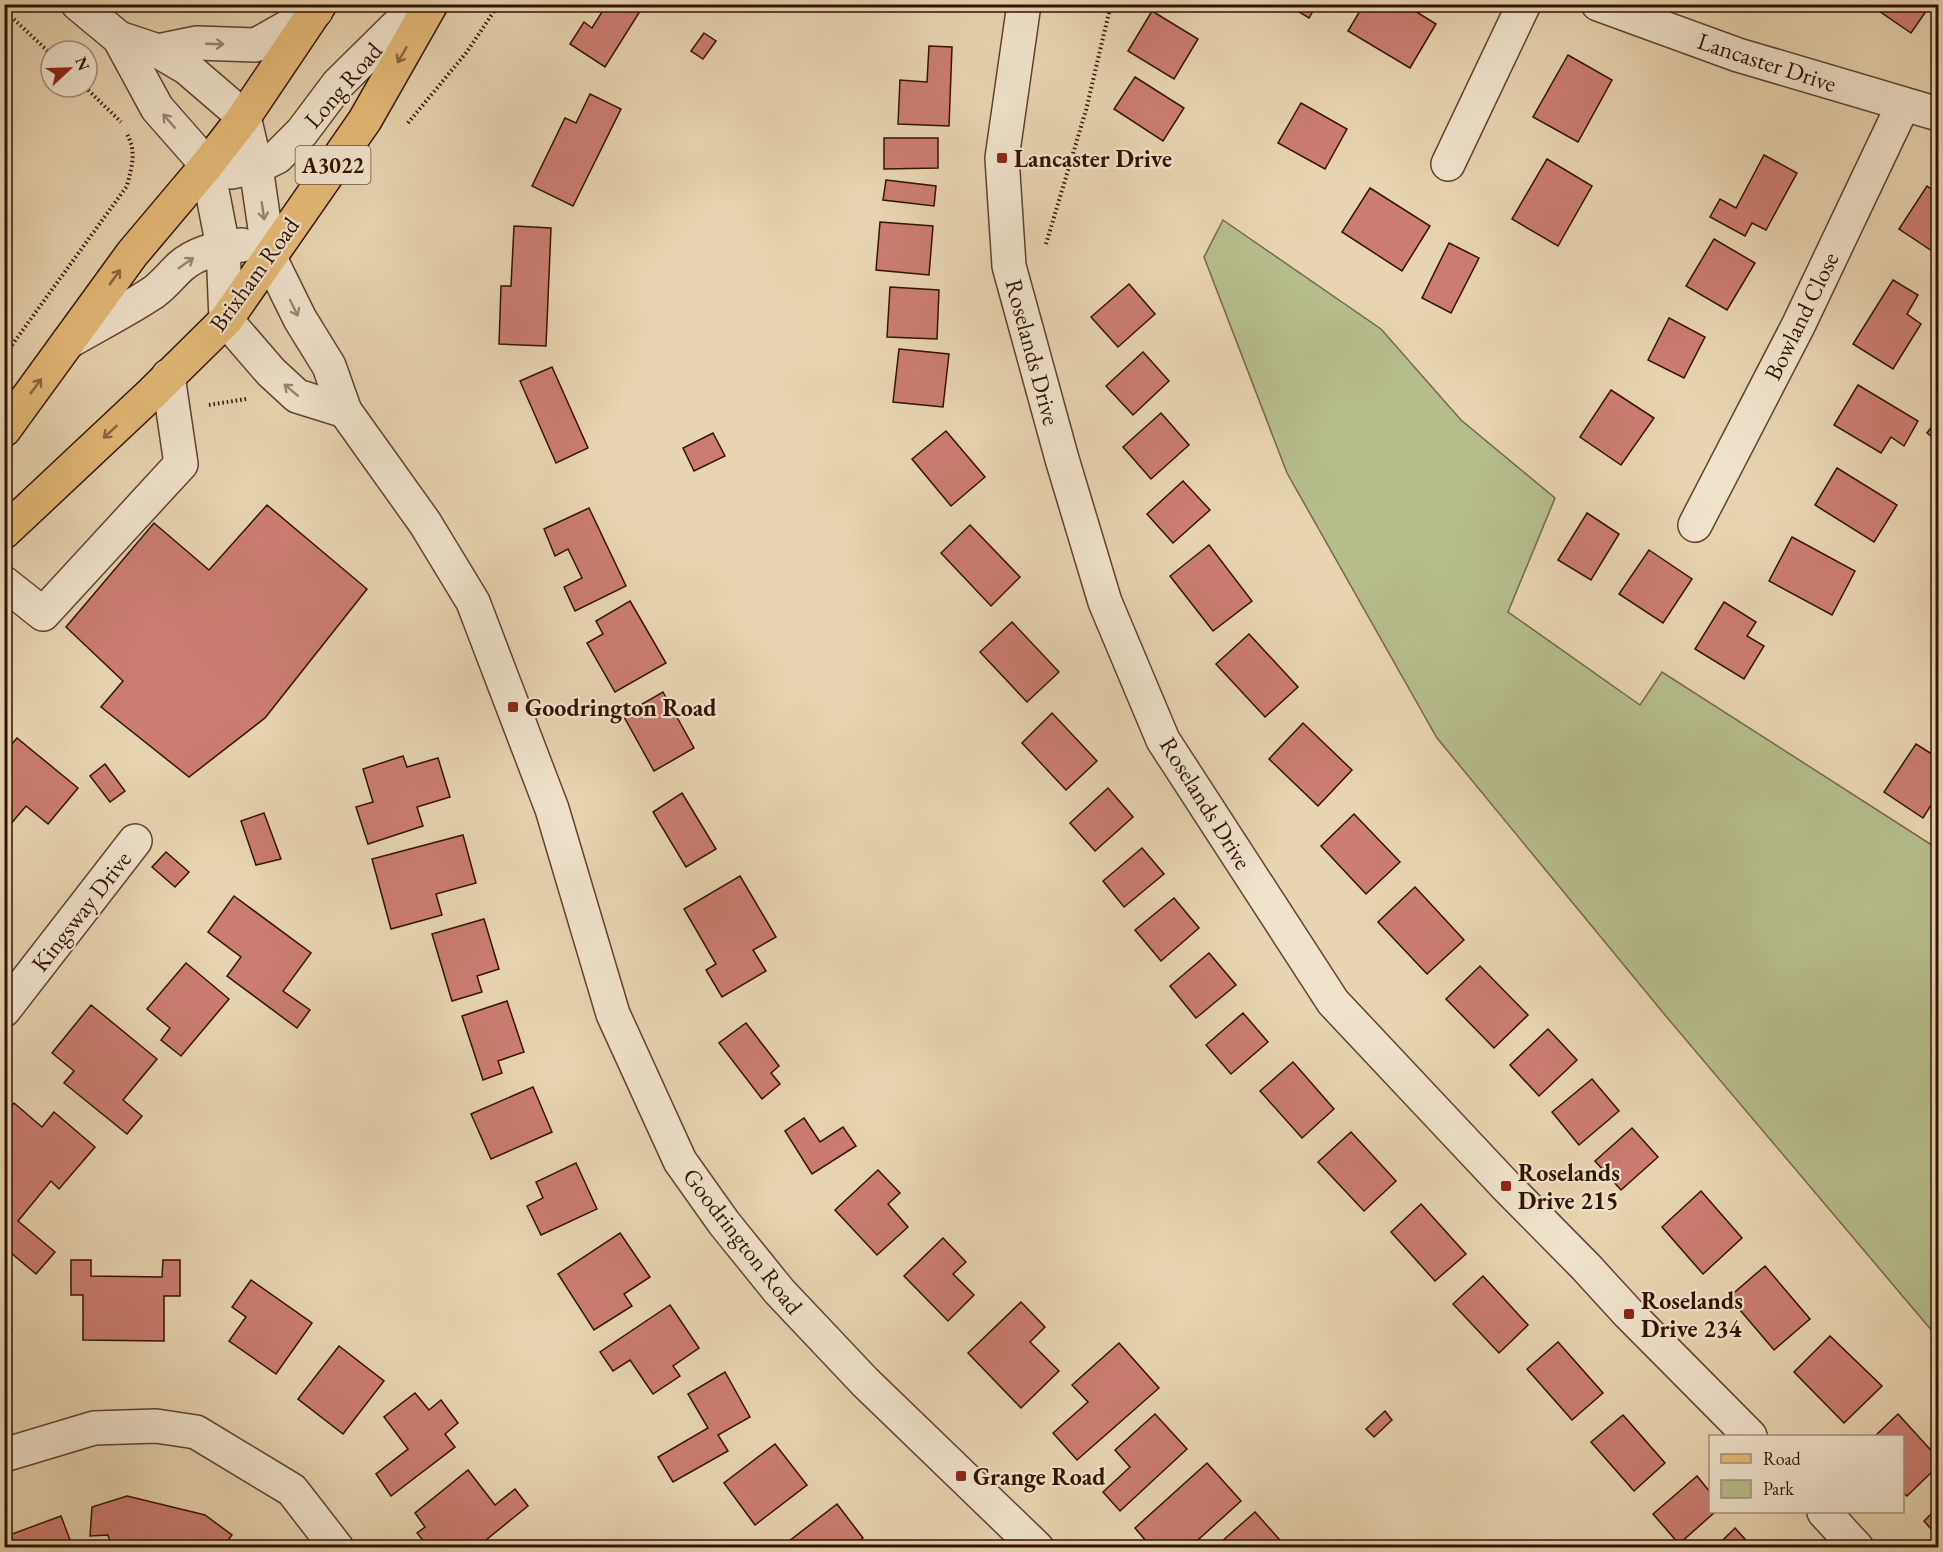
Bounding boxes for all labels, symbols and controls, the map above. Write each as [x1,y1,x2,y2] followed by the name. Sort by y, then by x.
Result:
[1694,25,1840,99] street label: Lancaster Drive
[297,35,389,134] street label: Long Road
[205,38,225,49] one-way arrow
[39,39,99,99] north arrow
[396,46,408,63] one-way arrow
[70,54,95,74] text: N
[162,114,176,129] one-way arrow
[1014,143,1172,174] place label: Lancaster Drive
[296,146,370,184] road number: A3022
[995,151,1009,165] marker: Lancaster Drive
[257,201,268,221] one-way arrow
[202,210,306,337] street label: Brixham Road
[1757,247,1845,385] street label: Bowland Close
[178,257,195,270] one-way arrow
[109,270,122,286] one-way arrow
[999,276,1067,428] street label: Roselands Drive
[289,299,301,317] one-way arrow
[30,378,43,394] one-way arrow
[284,383,299,397] one-way arrow
[102,425,117,440] one-way arrow
[525,692,717,724] place label: Goodrington Road
[506,700,520,714] marker: Goodrington Road
[1153,731,1259,875] street label: Roselands Drive
[24,844,138,978] street label: Kingsway Drive
[1518,1157,1620,1216] place label: Roselands Drive 215
[676,1162,810,1321] street label: Goodrington Road
[1499,1179,1513,1193] marker: Roselands Drive 215
[1641,1285,1743,1344] place label: Roselands Drive 234
[1622,1307,1636,1321] marker: Roselands Drive 234
[1709,1435,1904,1513] legend
[1763,1447,1802,1470] text: Road
[973,1461,1106,1493] place label: Grange Road
[954,1469,968,1483] marker: Grange Road
[1763,1477,1794,1500] text: Park

